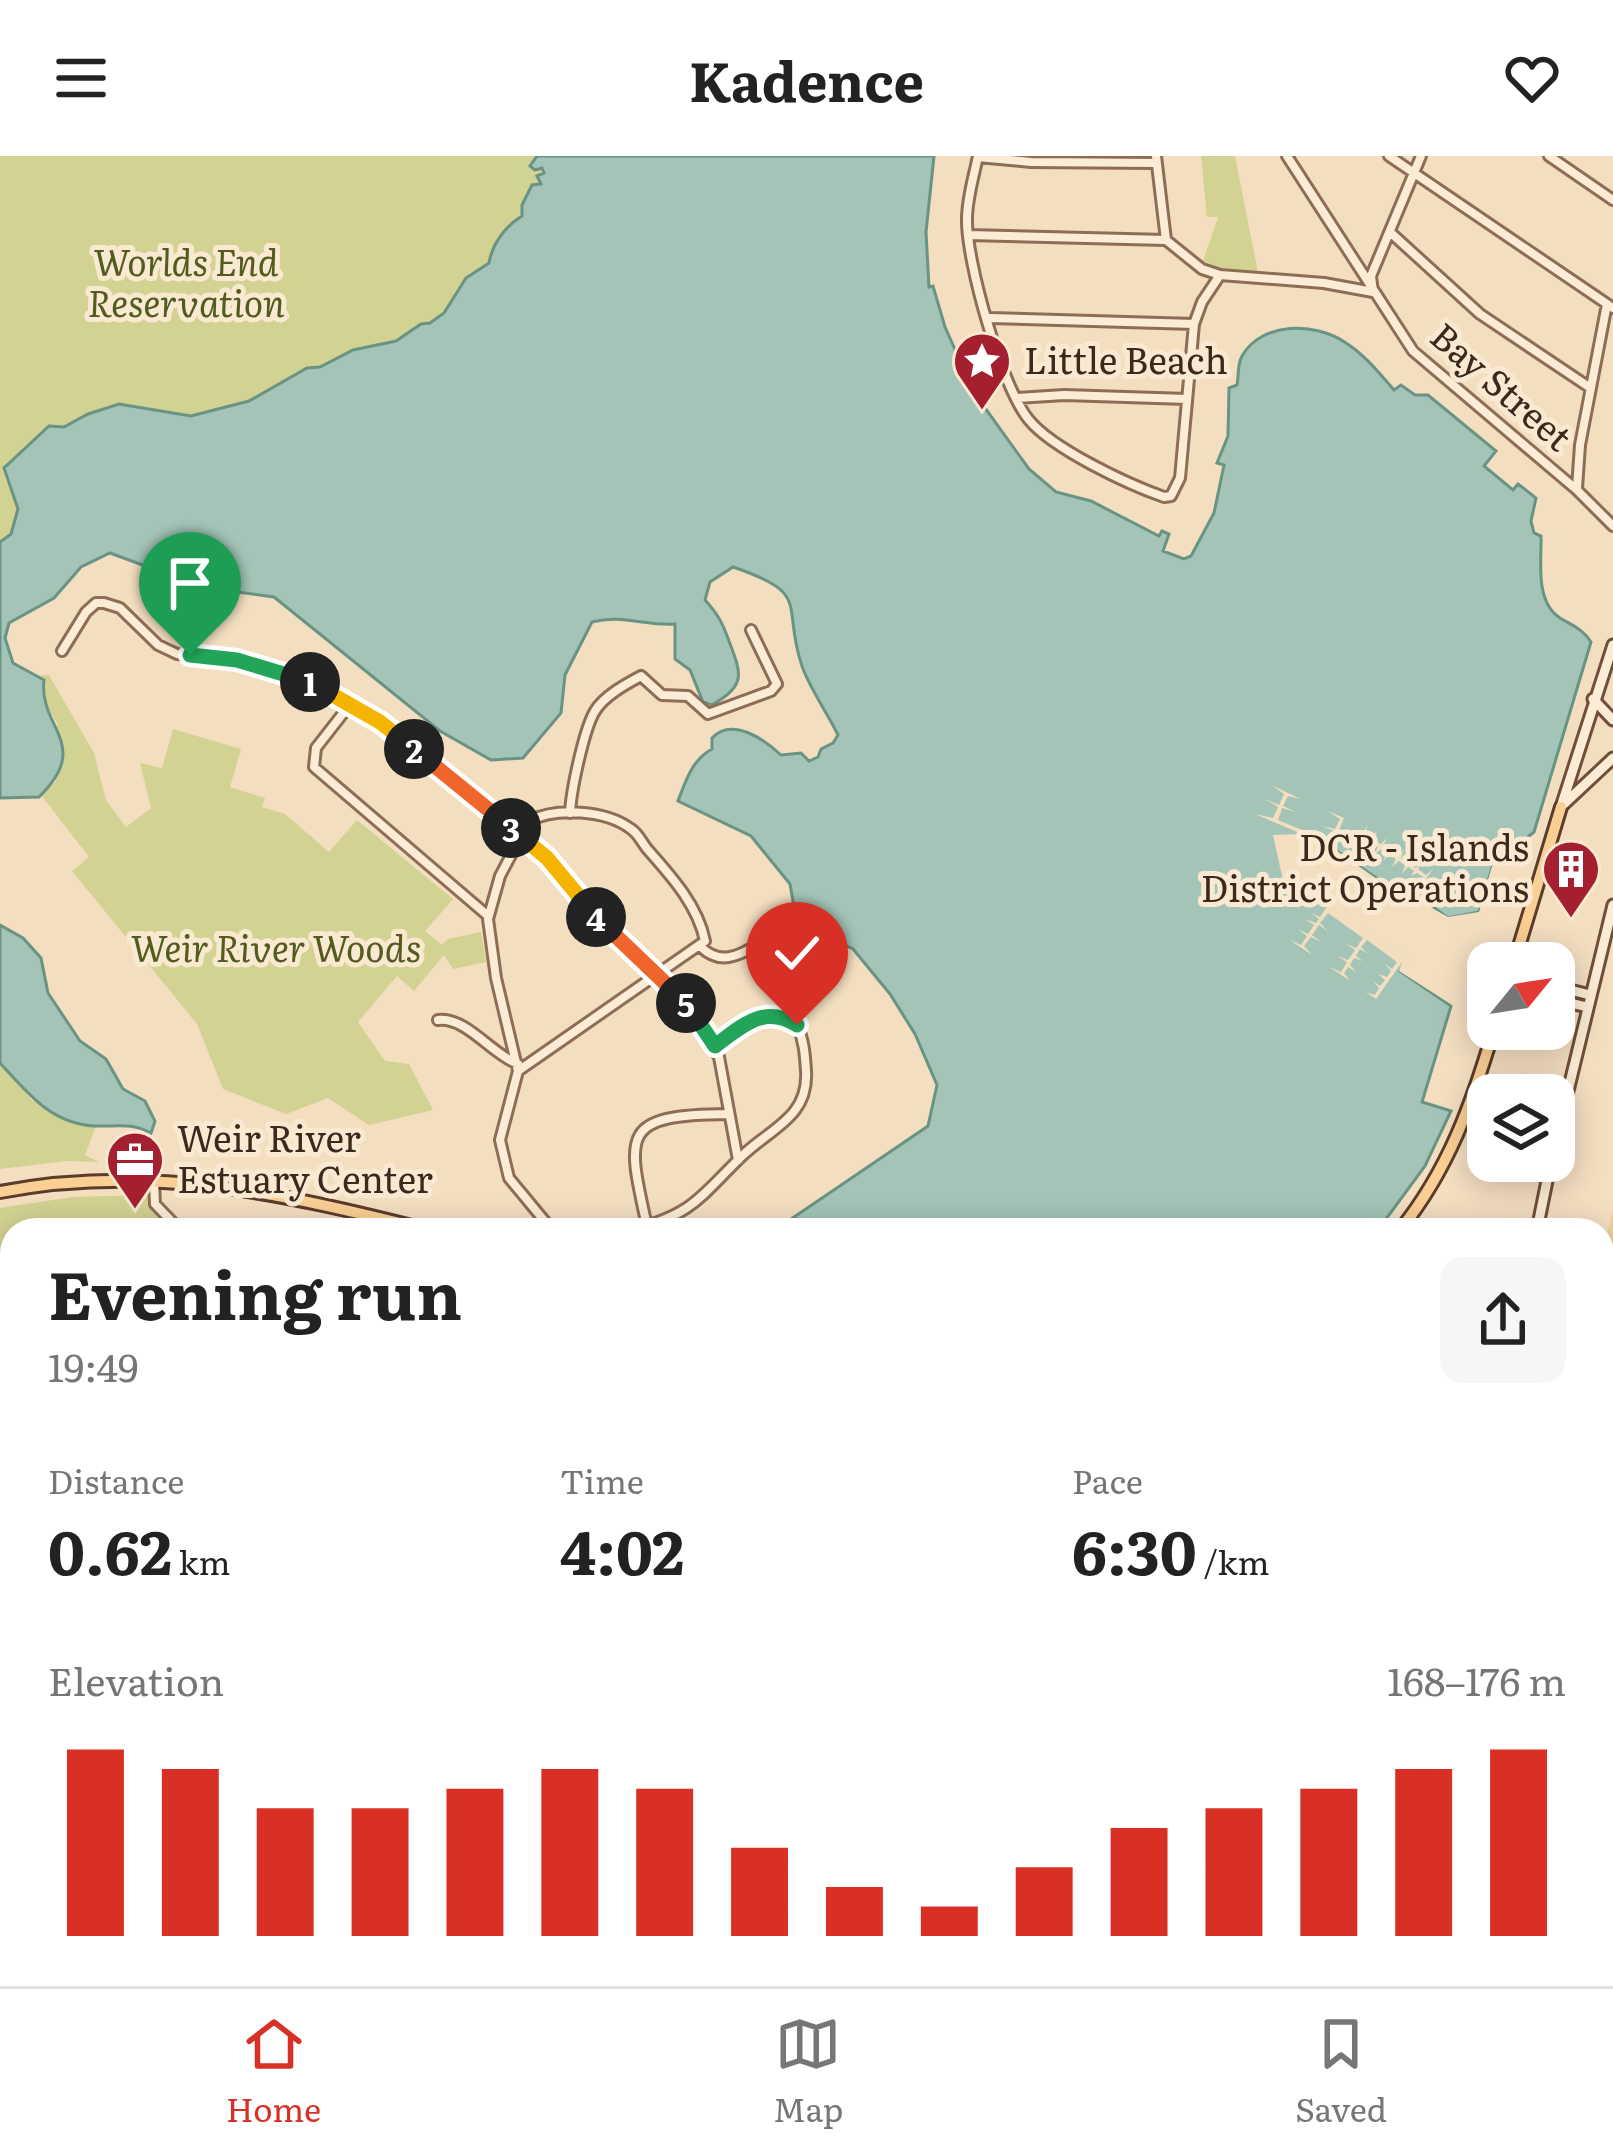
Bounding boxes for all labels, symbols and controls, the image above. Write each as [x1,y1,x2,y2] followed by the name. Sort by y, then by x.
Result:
[689,38,924,119] text: Kadence
[48,45,114,111] icon: menu
[1499,45,1565,111] icon: heart
[87,234,285,328] park label: Worlds End Reservation
[1420,309,1585,462] street label: Bay Street
[951,330,1013,412] place icon: Little Beach
[1024,332,1228,385] place label: Little Beach
[139,532,241,655] pin
[157,550,223,616] icon: arrive
[280,652,340,712] pin: 1
[303,657,317,706] text: 1
[384,719,444,779] pin: 2
[405,724,423,773] text: 2
[481,798,541,858] pin: 3
[502,803,520,852] text: 3
[1201,819,1529,913] place label: DCR - Islands District Operations
[1540,838,1602,920] building icon: DCR - Islands District Operations
[566,887,626,947] pin: 4
[586,892,606,941] text: 4
[746,902,848,1025] pin
[131,920,421,973] park label: Weir River Woods
[764,920,830,986] icon: check
[1467,942,1575,1050] north arrow
[1467,942,1575,1182] map controls
[656,973,716,1033] pin: 5
[677,978,695,1027] text: 5
[1467,1074,1575,1182] button: layers
[177,1110,433,1204] place label: Weir River Estuary Center
[104,1129,166,1211] office icon: Weir River Estuary Center
[48,1242,462,1340] text: Evening run
[1440,1257,1566,1383] button: share
[48,1336,138,1394] text: 19:49
[48,1455,184,1504] text: Distance
[560,1455,644,1504] text: Time
[1072,1455,1143,1504] text: Pace
[48,1504,172,1593] text: 0.62
[560,1504,684,1593] text: 4:02
[1072,1504,1197,1593] text: 6:30
[172,1536,231,1585] text: km
[1197,1536,1269,1585] text: /km
[48,1650,224,1708] text: Elevation
[1387,1650,1566,1708] text: 168–176 m
[226,2011,321,2132] tab: Home
[773,2011,843,2132] tab: Map
[1295,2011,1387,2132] tab: Saved

